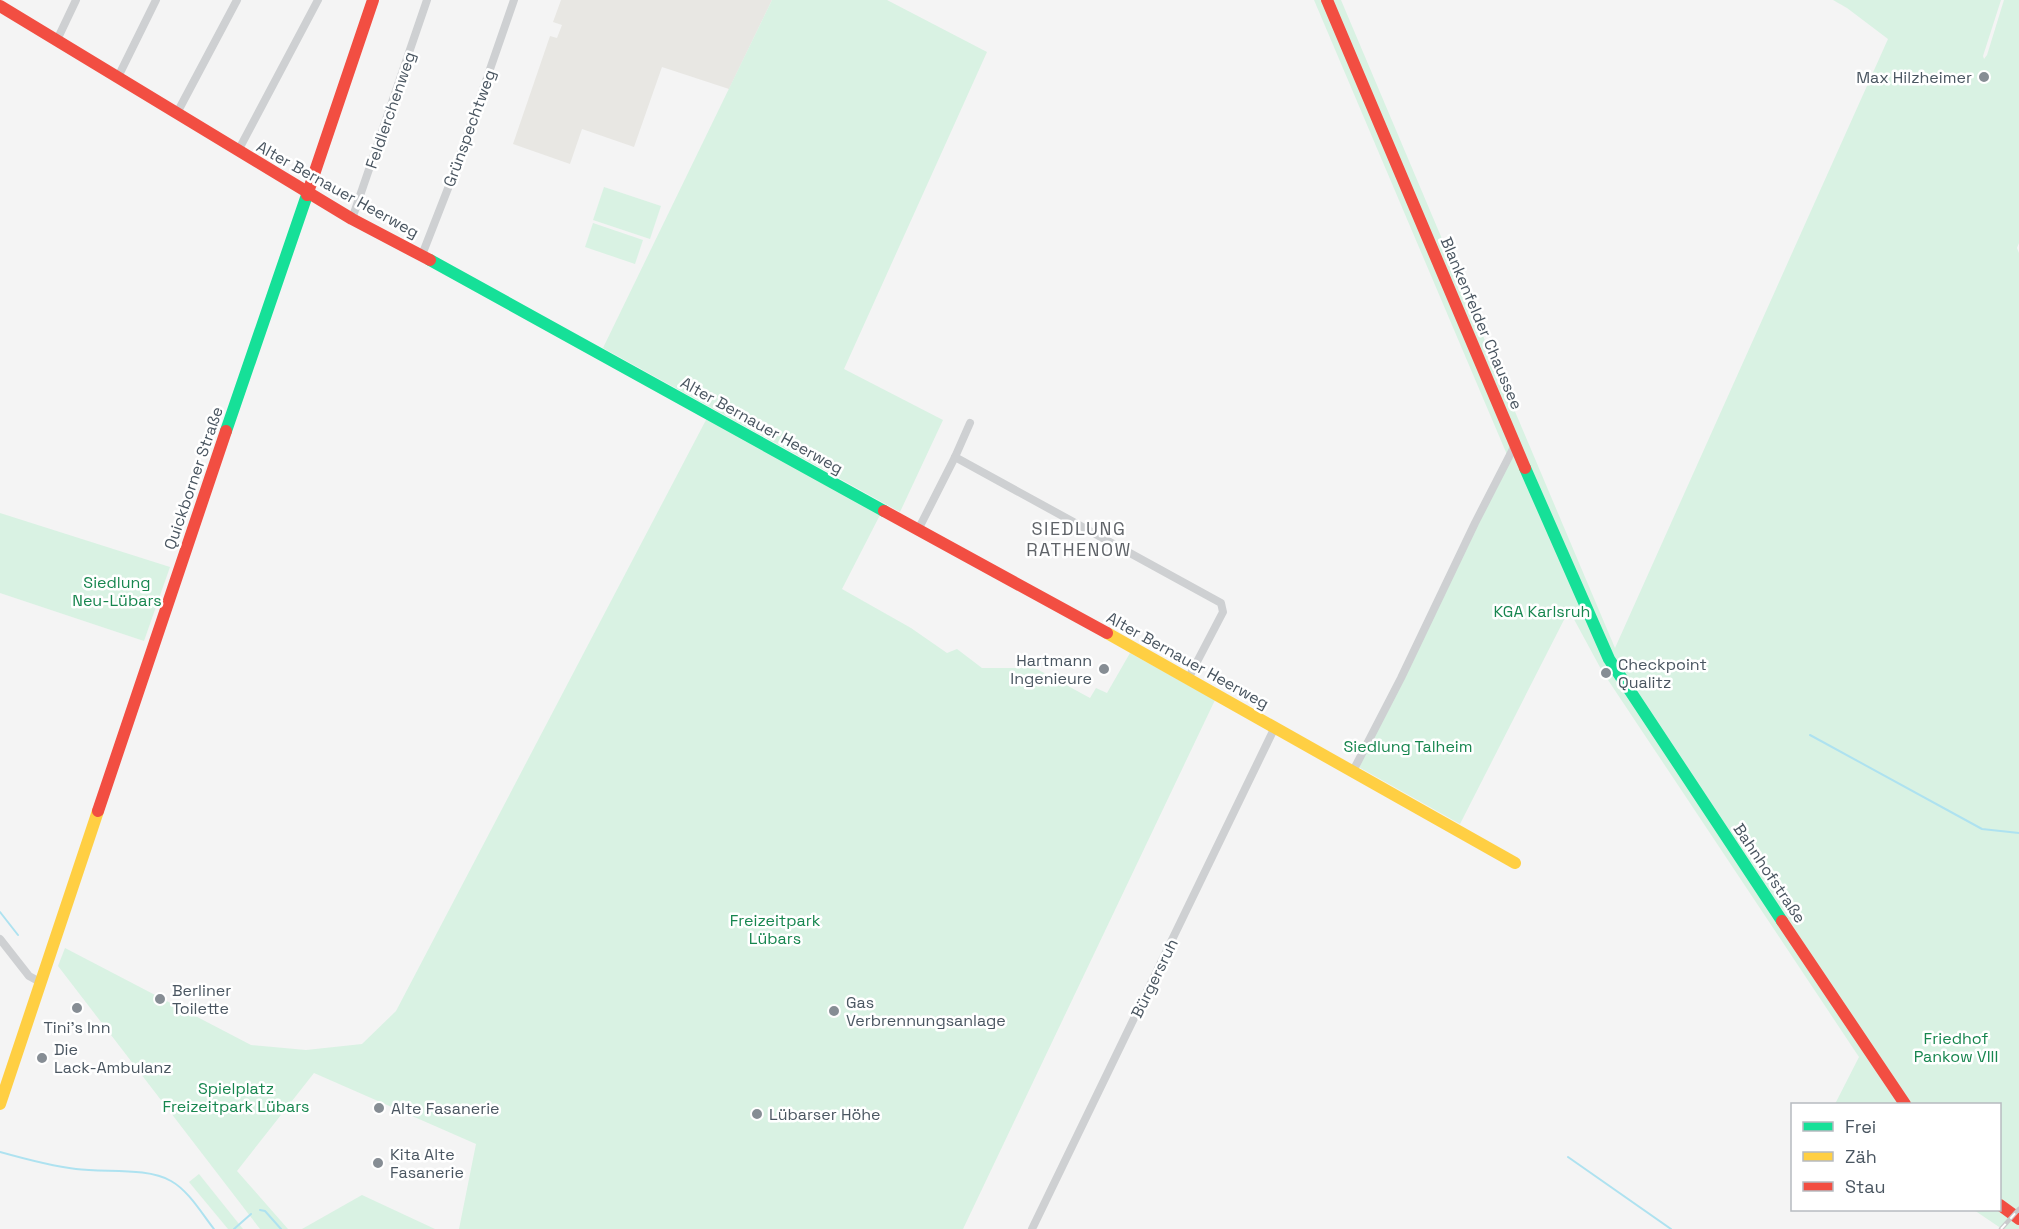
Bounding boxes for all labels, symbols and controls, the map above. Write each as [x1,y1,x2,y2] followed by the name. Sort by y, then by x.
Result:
[361,49,420,171] street label: Feldlerchenweg
[439,67,500,190] street label: Grünspechtweg
[1856,67,1972,88] place label: Max Hilzheimer
[1977,70,1991,84] marker: Max Hilzheimer
[253,136,423,243] street label: Alter Bernauer Heerweg
[1436,234,1527,413] street label: Blankenfelder Chaussee
[677,372,847,479] street label: Alter Bernauer Heerweg
[159,404,228,552] street label: Quickborner Straße
[1026,517,1132,561] district label: SIEDLUNG RATHENOW
[72,572,162,611] park label: Siedlung Neu-Lübars
[1494,601,1590,622] park label: KGA Karlsruh
[1103,607,1273,714] street label: Alter Bernauer Heerweg
[1010,650,1092,689] place label: Hartmann Ingenieure
[1618,654,1707,693] place label: Checkpoint Qualitz
[1097,662,1111,676] marker: Hartmann Ingenieure
[1599,666,1613,680] marker: Checkpoint Qualitz
[1343,736,1473,757] park label: Siedlung Talheim
[1728,819,1811,927] street label: Bahnhofstraße
[730,910,821,949] park label: Freizeitpark Lübars
[1126,935,1183,1021] street label: Bürgersruh
[172,980,231,1019] place label: Berliner Toilette
[153,992,167,1006] marker: Berliner Toilette
[846,992,1006,1031] place label: Gas Verbrennungsanlage
[70,1001,84,1015] marker: Tini's Inn
[827,1004,841,1018] marker: Gas Verbrennungsanlage
[44,1017,110,1038] place label: Tini's Inn
[1914,1028,1998,1067] park label: Friedhof Pankow VIII
[54,1039,172,1078] place label: Die Lack-Ambulanz
[35,1051,49,1065] marker: Die Lack-Ambulanz
[162,1078,310,1117] park label: Spielplatz Freizeitpark Lübars
[391,1098,500,1119] place label: Alte Fasanerie
[372,1101,386,1115] marker: Alte Fasanerie
[1791,1103,2001,1211] legend
[769,1104,881,1125] place label: Lübarser Höhe
[750,1107,764,1121] marker: Lübarser Höhe
[1845,1115,1876,1138] text: Frei
[390,1144,464,1183] place label: Kita Alte Fasanerie
[1845,1145,1877,1168] text: Zäh
[371,1156,385,1170] marker: Kita Alte Fasanerie
[1845,1175,1885,1198] text: Stau

